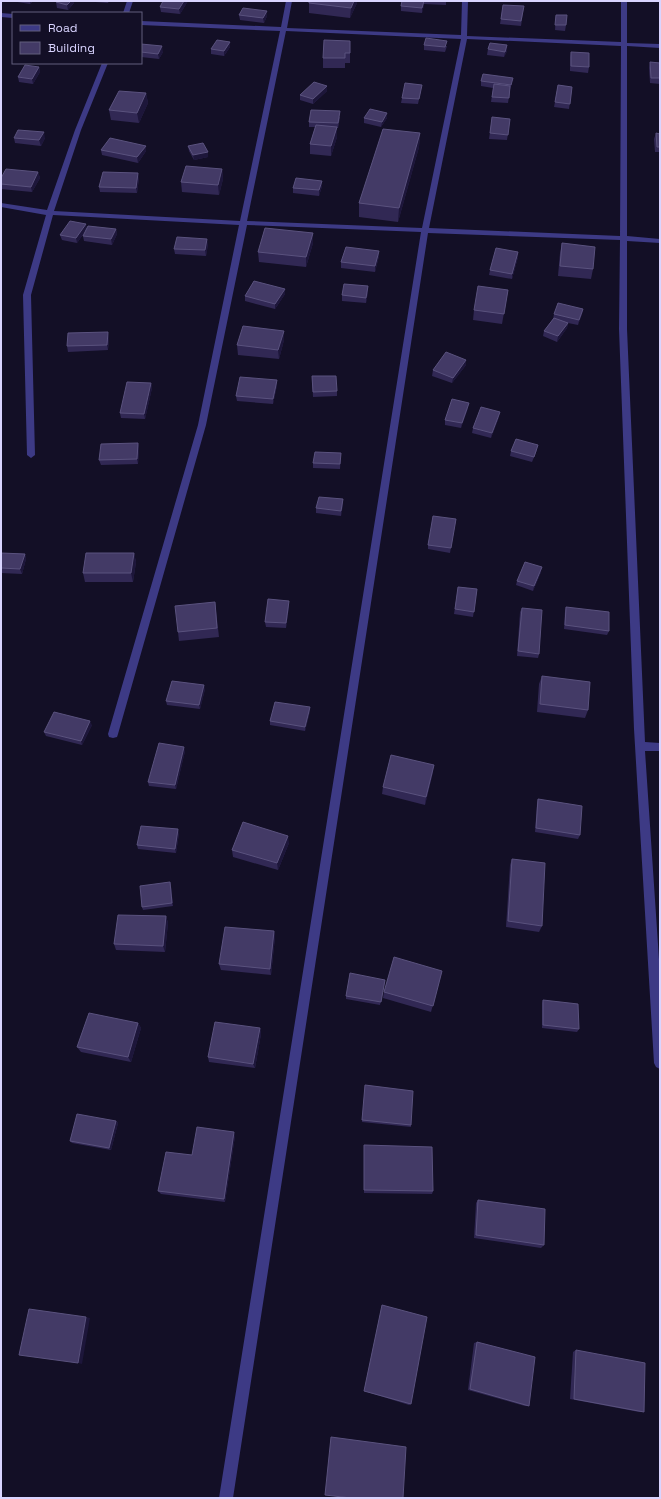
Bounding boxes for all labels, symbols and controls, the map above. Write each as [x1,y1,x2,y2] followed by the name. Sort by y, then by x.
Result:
[12,12,142,64] legend
[48,20,77,36] text: Road
[48,40,95,56] text: Building

